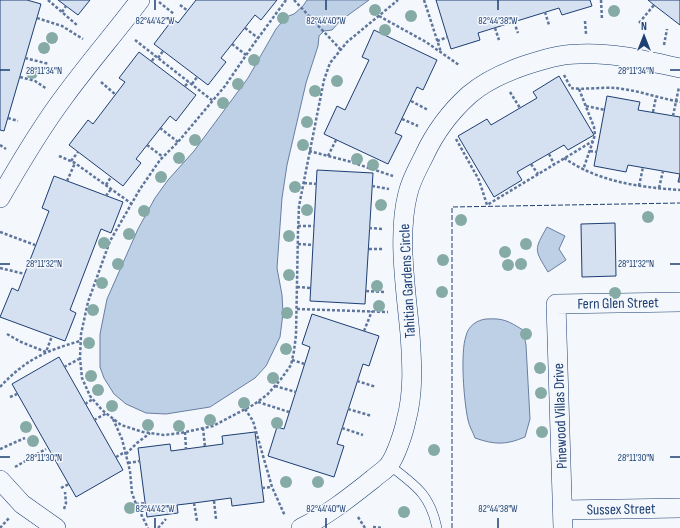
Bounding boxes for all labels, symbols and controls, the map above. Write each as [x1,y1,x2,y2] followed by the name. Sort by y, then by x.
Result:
[135,15,175,27] text: 82°44'42"W
[306,15,346,27] text: 82°44'40"W
[478,15,518,27] text: 82°44'38"W
[624,16,664,56] north arrow
[641,20,647,33] text: N
[26,65,62,77] text: 28°11'34"N
[618,65,654,77] text: 28°11'34"N
[395,223,420,339] street label: Tahitian Gardens Circle
[26,258,62,270] text: 28°11'32"N
[618,258,654,270] text: 28°11'32"N
[577,293,659,314] street label: Fern Glen Street
[549,363,572,469] street label: Pinewood Villas Drive
[26,452,62,464] text: 28°11'30"N
[618,452,654,464] text: 28°11'30"N
[586,499,656,520] street label: Sussex Street
[135,503,175,515] text: 82°44'42"W
[306,503,346,515] text: 82°44'40"W
[478,503,518,515] text: 82°44'38"W

